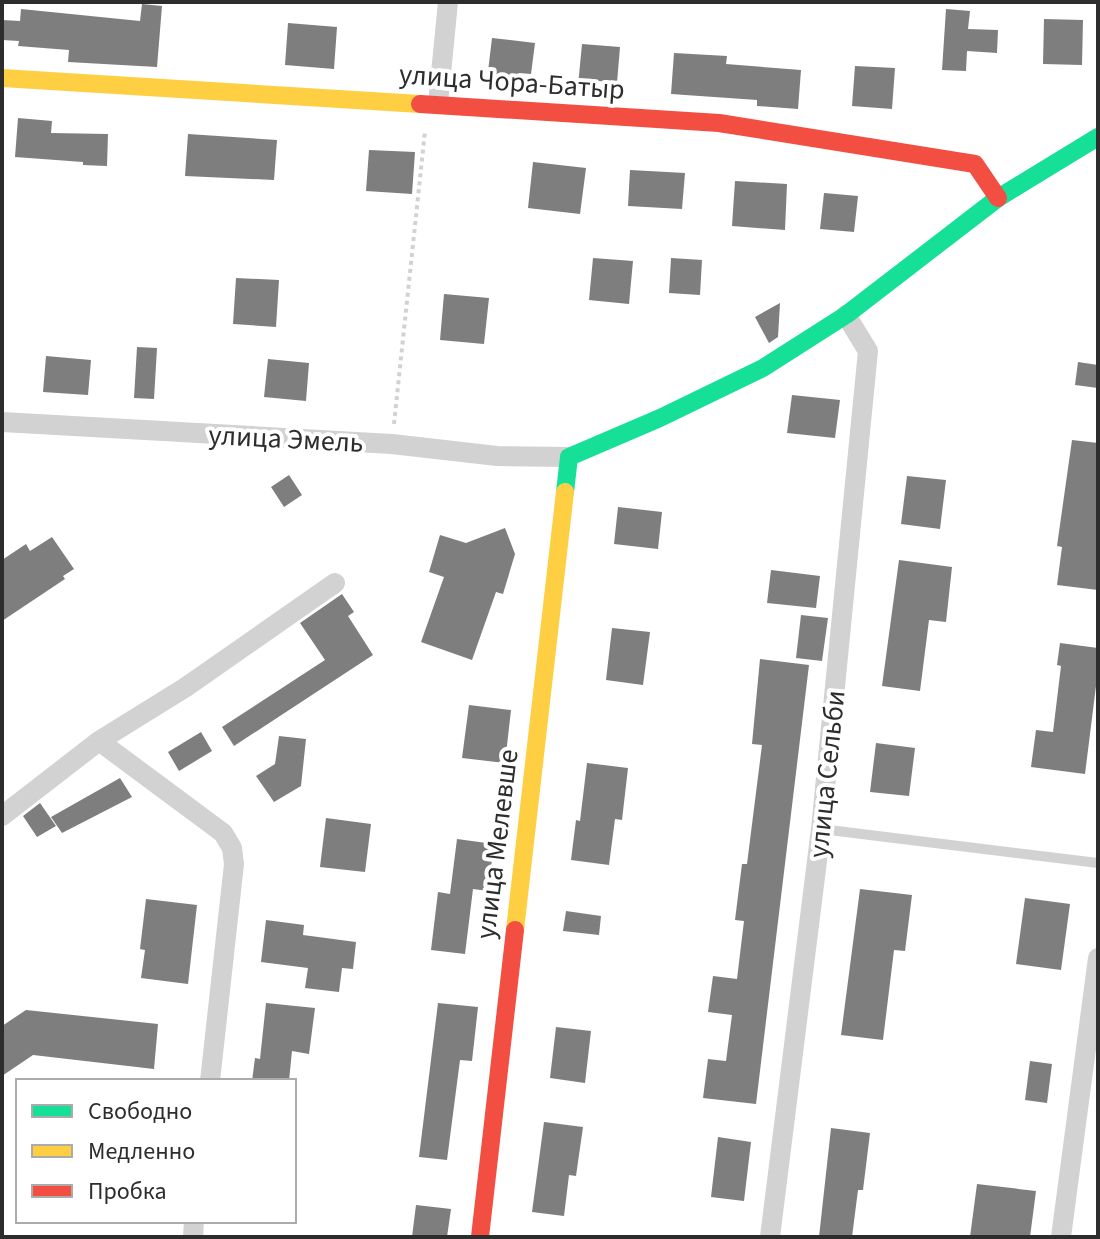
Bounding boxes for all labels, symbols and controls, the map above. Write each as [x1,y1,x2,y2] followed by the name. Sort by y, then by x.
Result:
[398,54,626,110] street label: улица Чора-Батыр
[207,415,364,463] street label: улица Эмель
[798,688,856,860] street label: улица Сельби
[465,747,528,941] street label: улица Мелевше
[16,1079,296,1223] legend
[88,1094,192,1129] text: Свободно
[88,1134,195,1169] text: Медленно
[88,1174,167,1209] text: Пробка

